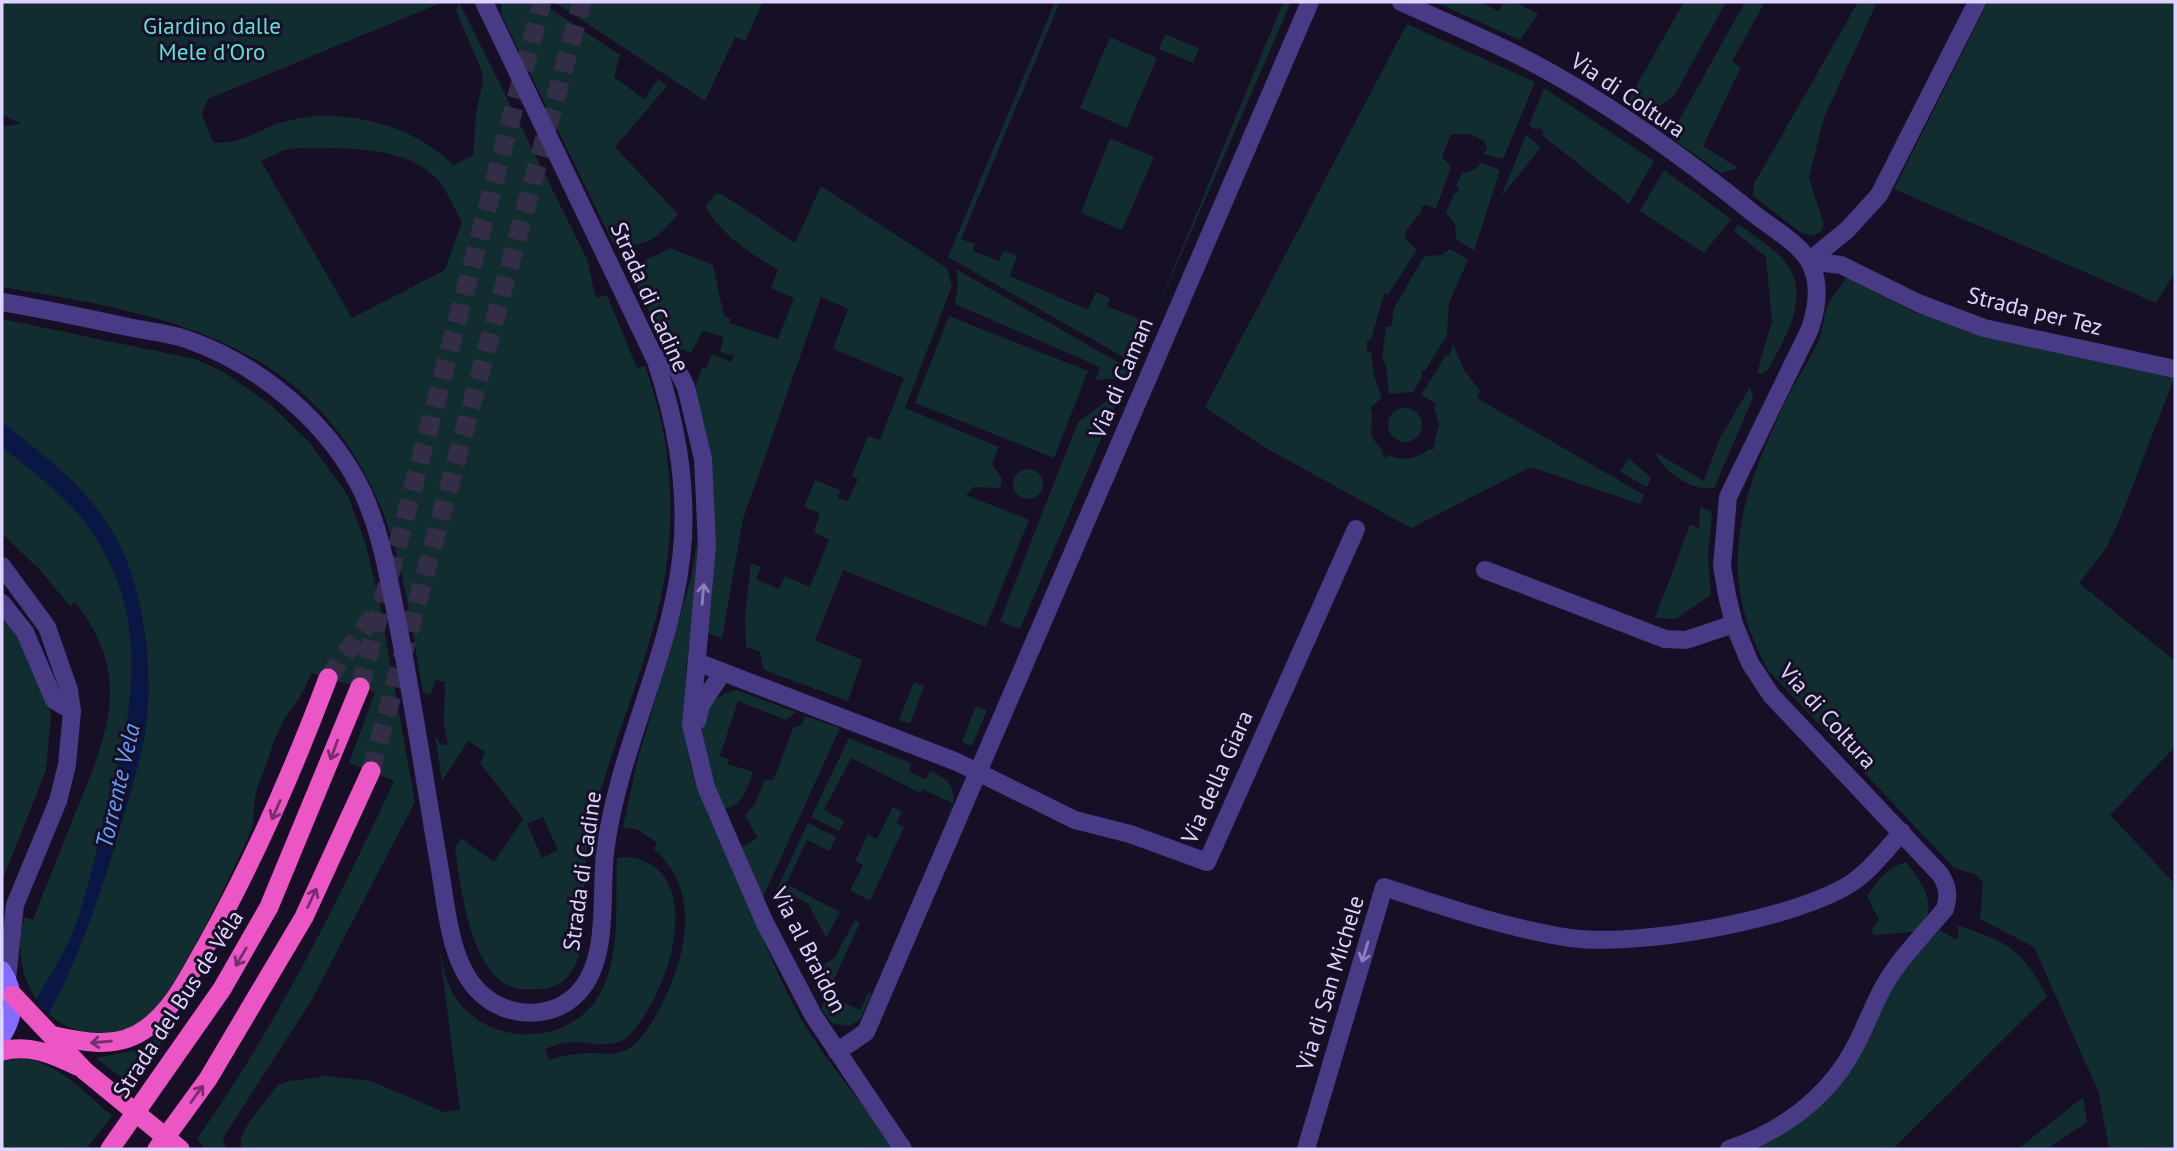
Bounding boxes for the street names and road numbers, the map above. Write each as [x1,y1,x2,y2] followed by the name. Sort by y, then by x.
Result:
[1565,45,1691,144] street label: Via di Coltura
[605,217,696,376] street label: Strada di Cadine
[1965,280,2106,341] street label: Strada per Tez
[1082,313,1159,443] street label: Via di Caman
[1773,656,1883,775] street label: Via di Coltura
[1174,706,1259,849] street label: Via della Giara
[556,789,607,953] street label: Strada di Cadine
[765,881,853,1017] street label: Via al Braidon
[1289,892,1370,1075] street label: Via di San Michele
[106,904,249,1103] street label: Strada del Bus de Véla

